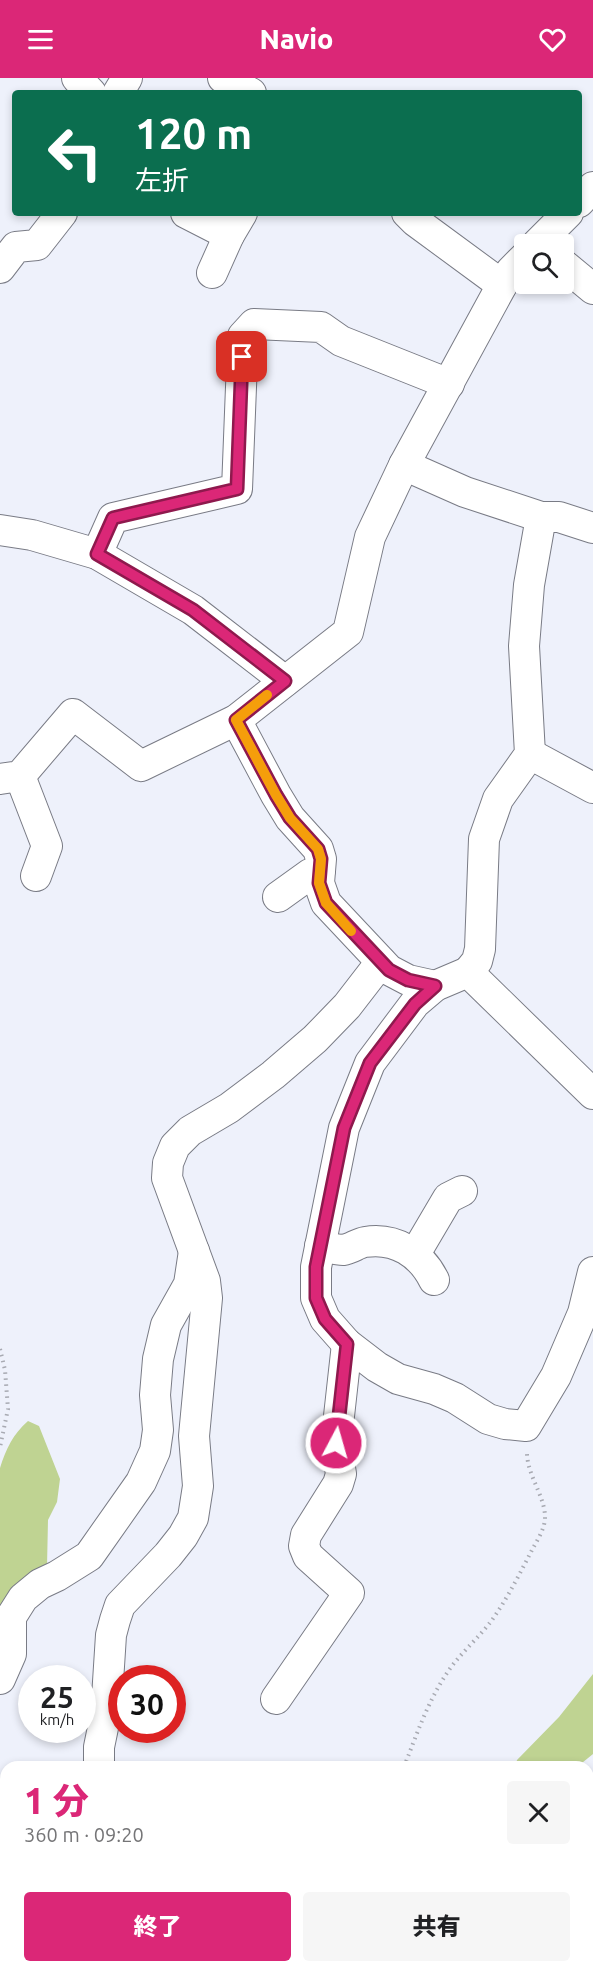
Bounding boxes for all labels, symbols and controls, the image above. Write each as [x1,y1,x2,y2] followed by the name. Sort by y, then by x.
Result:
[24,23,57,56] icon: menu
[536,23,569,56] icon: heart
[259,24,334,54] text: Navio
[135,110,252,157] text: 120 m
[36,114,114,192] icon: left
[135,165,189,195] text: 左折
[514,234,574,294] map controls
[514,234,574,294] button: search
[216,331,267,382] pin
[225,340,258,373] icon: arrive
[304,1411,368,1475] position arrow
[108,1665,186,1743] speed limit sign: 30
[40,1680,74,1714] text: 25
[40,1711,74,1728] text: km/h
[24,1780,89,1821] text: 1 分
[507,1781,570,1844] button: close
[24,1823,144,1846] text: 360 m · 09:20
[24,1892,291,1961] button: 終了
[303,1892,570,1961] button: 共有

